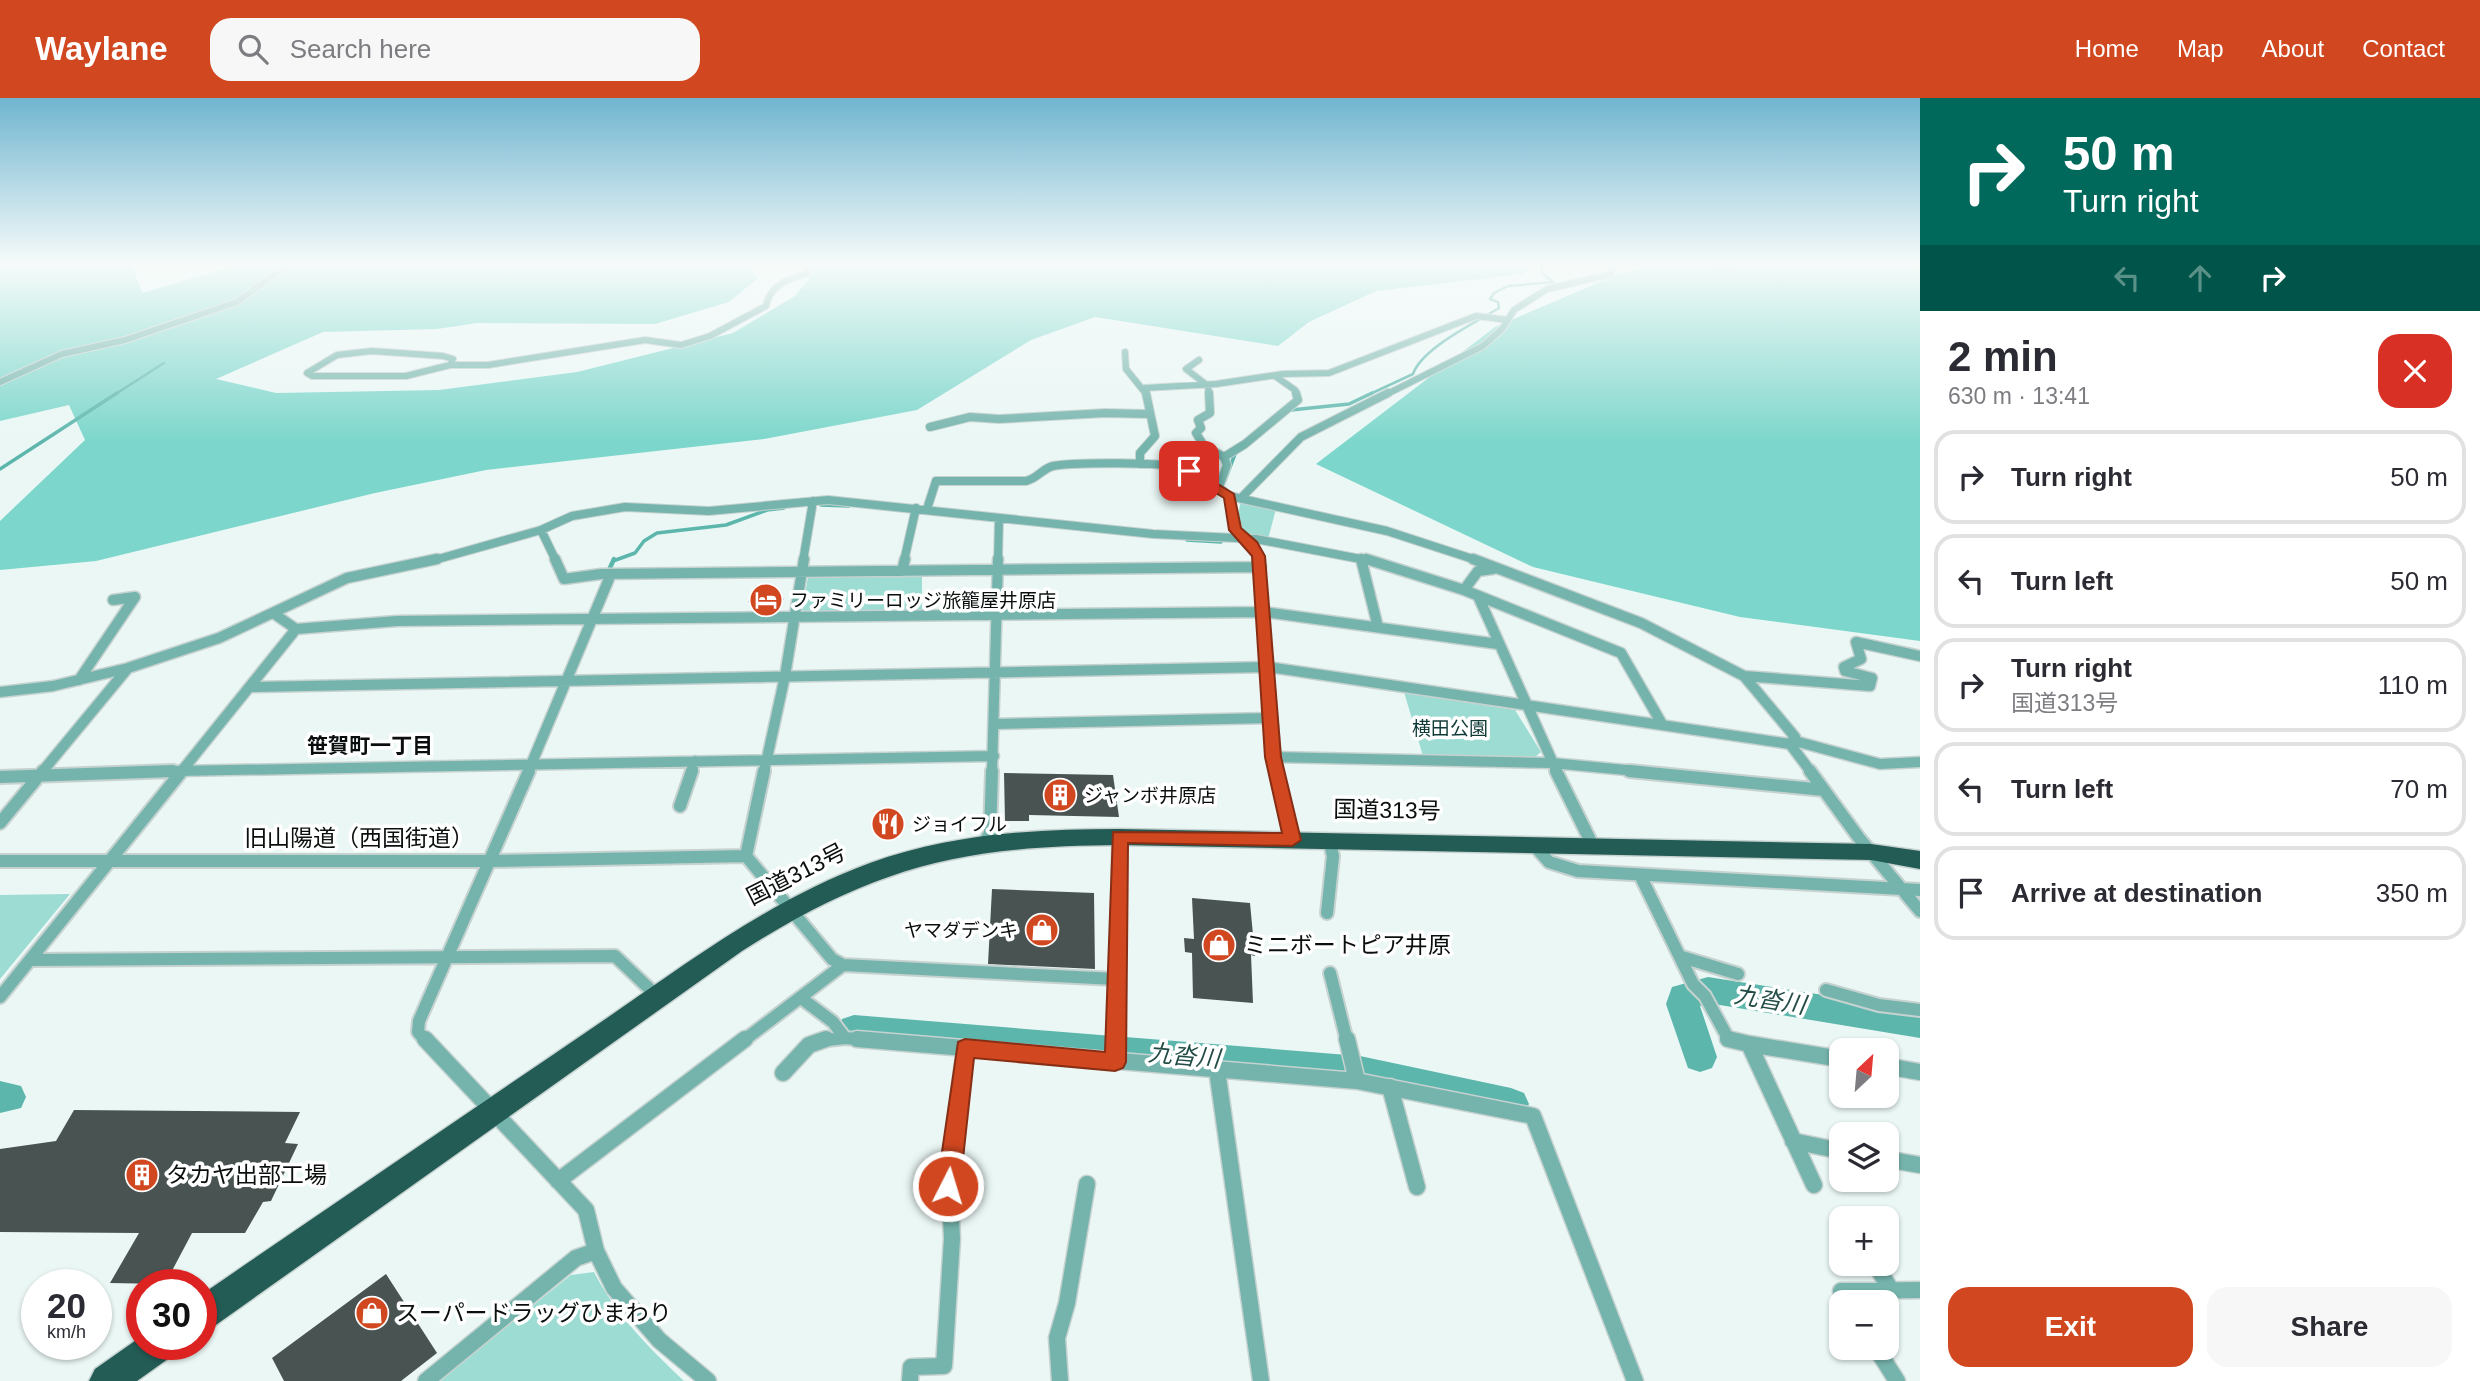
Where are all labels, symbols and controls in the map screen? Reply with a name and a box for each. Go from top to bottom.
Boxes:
search box [210,18,700,81]
text: Waylane [35,30,168,67]
icon: search [234,30,272,68]
text: Search here [290,34,431,64]
text: Home [2075,35,2139,62]
text: Map [2177,35,2224,62]
text: About [2262,35,2324,62]
text: Contact [2362,35,2445,62]
icon: right [1948,126,2039,217]
text: 50 m [2063,126,2175,180]
text: Turn right [2063,183,2199,219]
icon: left [2108,259,2146,297]
icon: ahead [2181,259,2219,297]
icon: right [2254,259,2292,297]
text: 2 min [1948,333,2058,380]
button: close [2378,334,2452,408]
text: 630 m · 13:41 [1948,383,2090,409]
pin [1159,441,1219,501]
icon: arrive [1170,452,1208,490]
icon: right [1952,458,1990,496]
text: Turn right [2011,462,2132,492]
text: 50 m [2390,462,2448,492]
icon: left [1952,562,1990,600]
text: Turn left [2011,566,2113,596]
text: 50 m [2390,566,2448,596]
hotel icon: ファミリーロッジ旅籠屋井原店 [747,581,785,619]
place label: ファミリーロッジ旅籠屋井原店 [790,590,1056,611]
text: Turn right [2011,653,2132,683]
icon: right [1952,666,1990,704]
text: 110 m [2378,670,2448,700]
text: 国道313号 [2011,690,2118,716]
park label: 横田公園 [1412,718,1488,739]
district label: 笹賀町一丁目 [307,734,433,757]
icon: left [1952,770,1990,808]
text: Turn left [2011,774,2113,804]
text: 70 m [2390,774,2448,804]
building icon: ジャンボ井原店 [1041,776,1079,814]
place label: ジャンボ井原店 [1084,785,1216,806]
street label: 国道313号 [1333,796,1441,824]
restaurant icon: ジョイフル [869,805,907,843]
place label: ジョイフル [912,814,1007,835]
street label: 旧山陽道（西国街道） [244,825,474,851]
street label: 国道313号 [742,838,850,910]
icon: arrive [1952,874,1990,912]
text: Arrive at destination [2011,878,2262,908]
text: 350 m [2376,878,2448,908]
shop icon: ヤマダデンキ [1023,911,1061,949]
place label: ヤマダデンキ [904,920,1018,941]
shop icon: ミニボートピア井原 [1200,926,1238,964]
place label: ミニボートピア井原 [1244,932,1451,958]
water label: 九沓川 [1732,981,1811,1019]
north arrow [1829,1038,1899,1108]
map controls [1829,1038,1899,1360]
water label: 九沓川 [1147,1039,1224,1072]
button: layers [1829,1122,1899,1192]
position arrow [911,1149,985,1223]
building icon: タカヤ出部工場 [123,1156,161,1194]
place label: タカヤ出部工場 [166,1162,327,1188]
button: + [1829,1206,1899,1276]
speed limit sign: 30 [126,1269,217,1360]
text: 20 [47,1286,86,1325]
button: Exit [1948,1287,2193,1367]
button: Share [2207,1287,2452,1367]
button: − [1829,1290,1899,1360]
shop icon: スーパードラッグひまわり [353,1294,391,1332]
place label: スーパードラッグひまわり [396,1300,672,1326]
text: km/h [47,1322,86,1342]

